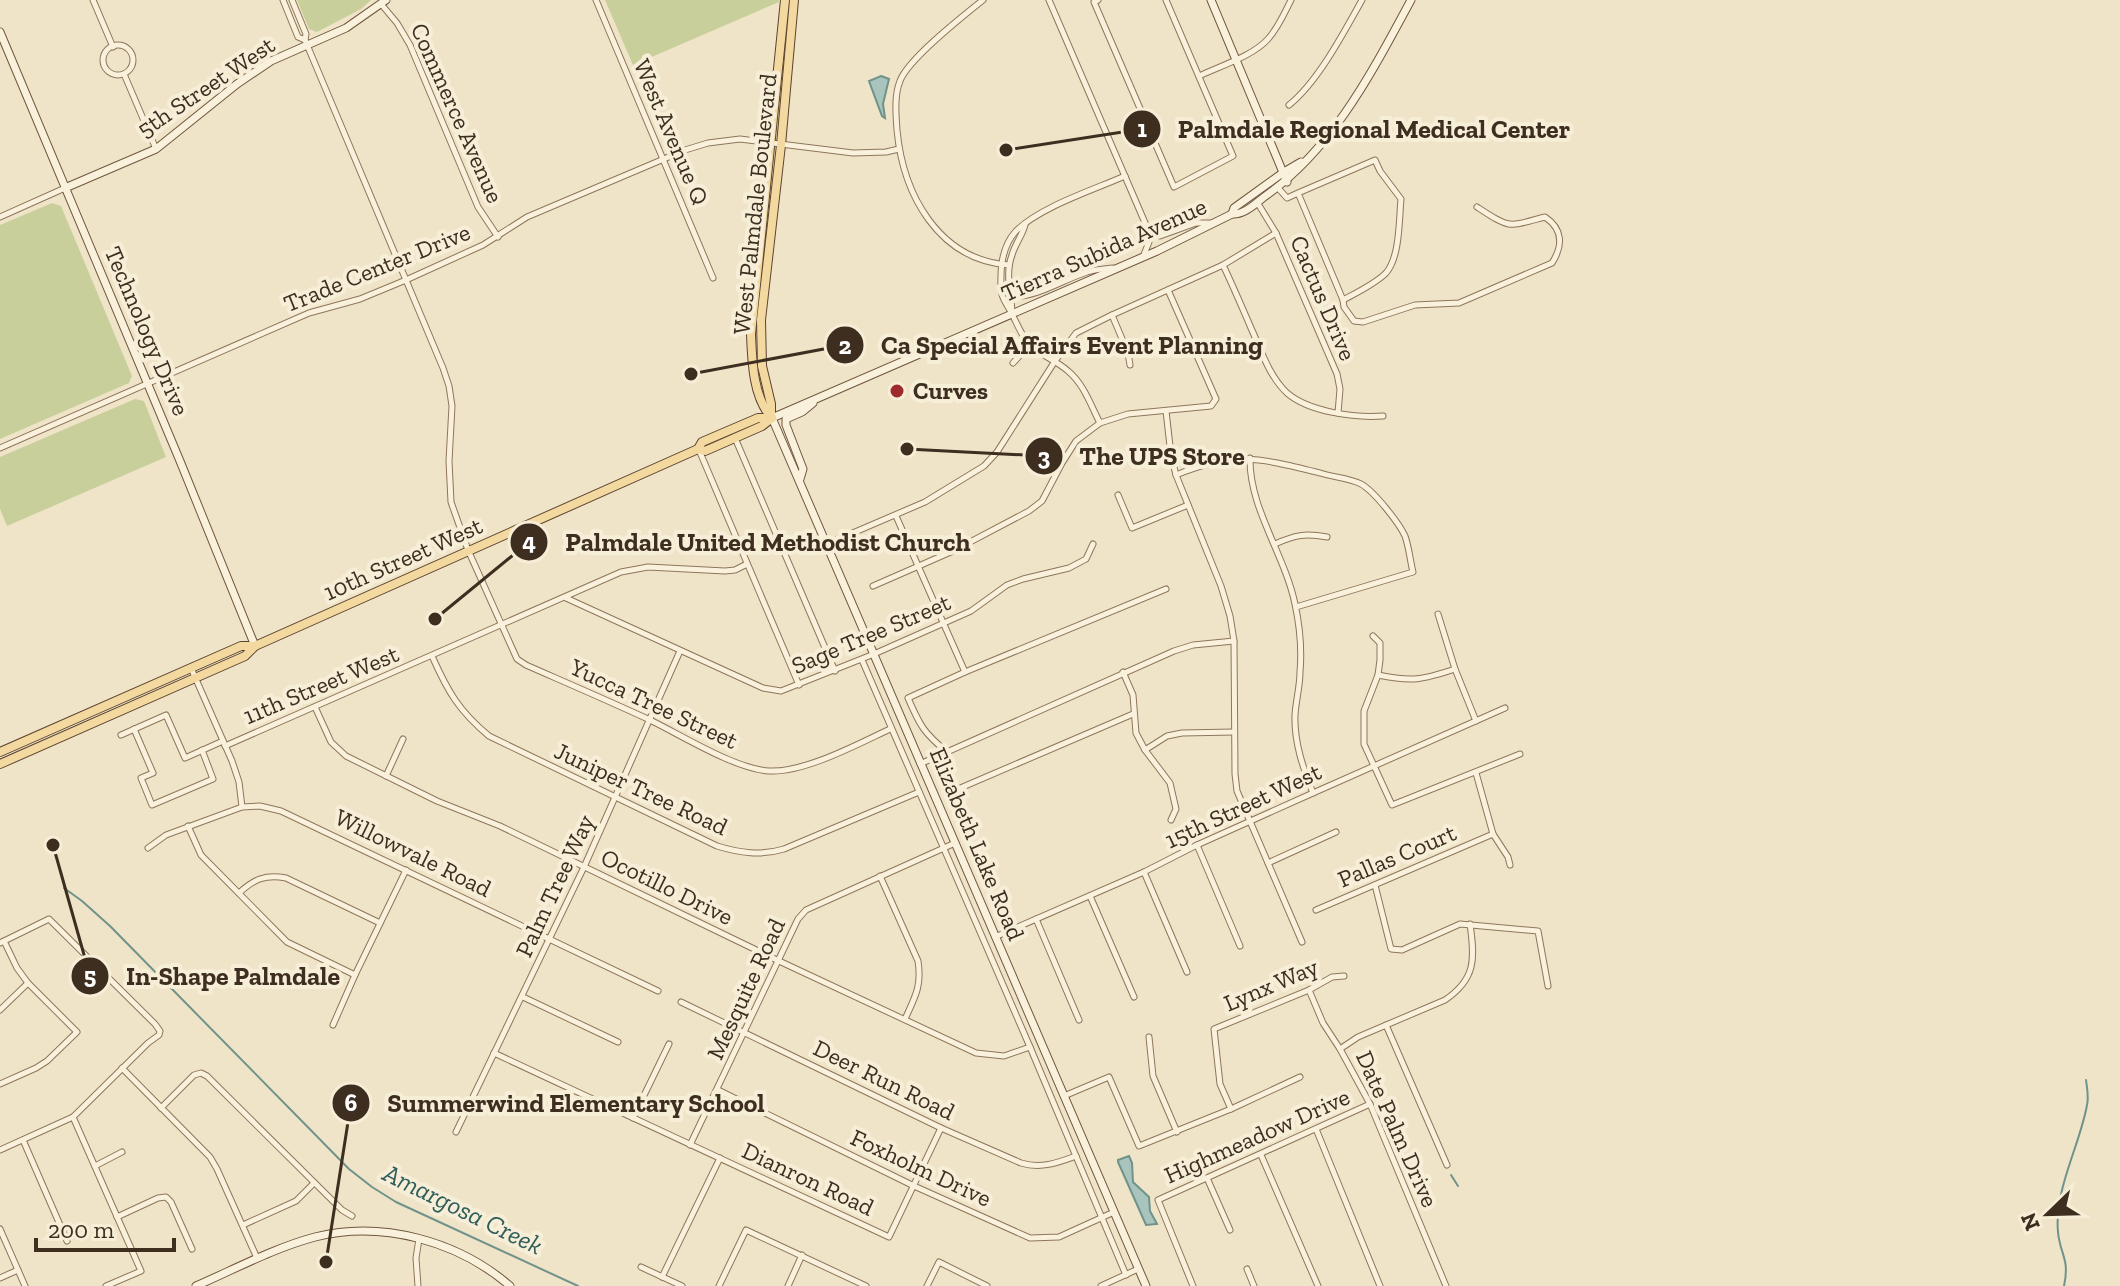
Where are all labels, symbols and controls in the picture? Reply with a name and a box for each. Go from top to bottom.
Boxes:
street label: Commerce Avenue [405,18,510,207]
street label: 5th Street West [131,30,280,143]
street label: West Avenue Q [628,54,715,209]
street label: West Palmdale Boulevard [726,72,783,336]
callout: Palmdale Regional Medical Center [1122,104,1586,154]
text: Palmdale Regional Medical Center [1178,113,1570,145]
text: 1 [1137,114,1147,143]
street label: Tierra Subida Avenue [997,191,1211,308]
street label: Trade Center Drive [279,217,474,318]
street label: Cactus Drive [1284,231,1363,365]
street label: Technology Drive [99,242,196,420]
callout: Ca Special Affairs Event Planning [825,320,1279,370]
text: Ca Special Affairs Event Planning [881,329,1263,361]
text: 2 [839,331,852,360]
place label: Curves [913,376,988,405]
marker: Curves [888,382,906,400]
callout: The UPS Store [1024,431,1261,481]
text: The UPS Store [1079,440,1245,472]
text: 3 [1038,442,1051,471]
street label: 10th Street West [319,511,487,606]
callout: Palmdale United Methodist Church [509,517,987,567]
text: Palmdale United Methodist Church [565,526,971,558]
text: 4 [522,527,536,556]
street label: Sage Tree Street [787,587,955,680]
street label: 11th Street West [239,639,403,730]
street label: Yucca Tree Street [565,652,743,755]
street label: Juniper Tree Road [550,736,732,841]
street label: Elizabeth Lake Road [924,743,1031,945]
street label: 15th Street West [1160,757,1326,854]
street label: Willowvale Road [330,802,496,903]
street label: Palm Tree Way [509,809,601,962]
street label: Pallas Court [1333,818,1460,893]
street label: Ocotillo Drive [596,842,738,931]
street label: Mesquite Road [700,913,791,1064]
callout: In-Shape Palmdale [70,951,356,1001]
street label: Lynx Way [1219,951,1323,1017]
text: In-Shape Palmdale [126,960,341,992]
text: 5 [84,961,96,990]
street label: Deer Run Road [809,1033,960,1126]
street label: Date Palm Drive [1350,1046,1445,1212]
callout: Summerwind Elementary School [331,1078,781,1128]
street label: Highmeadow Drive [1160,1082,1354,1189]
text: Summerwind Elementary School [387,1087,765,1119]
text: 6 [345,1088,358,1117]
street label: Foxholm Drive [846,1122,996,1213]
street label: Dianron Road [738,1135,879,1222]
water label: Amargosa Creek [377,1156,548,1261]
north arrow [2008,1174,2088,1254]
scale bar [36,1202,174,1252]
text: N [2014,1208,2046,1235]
text: 200 m [48,1215,114,1244]

